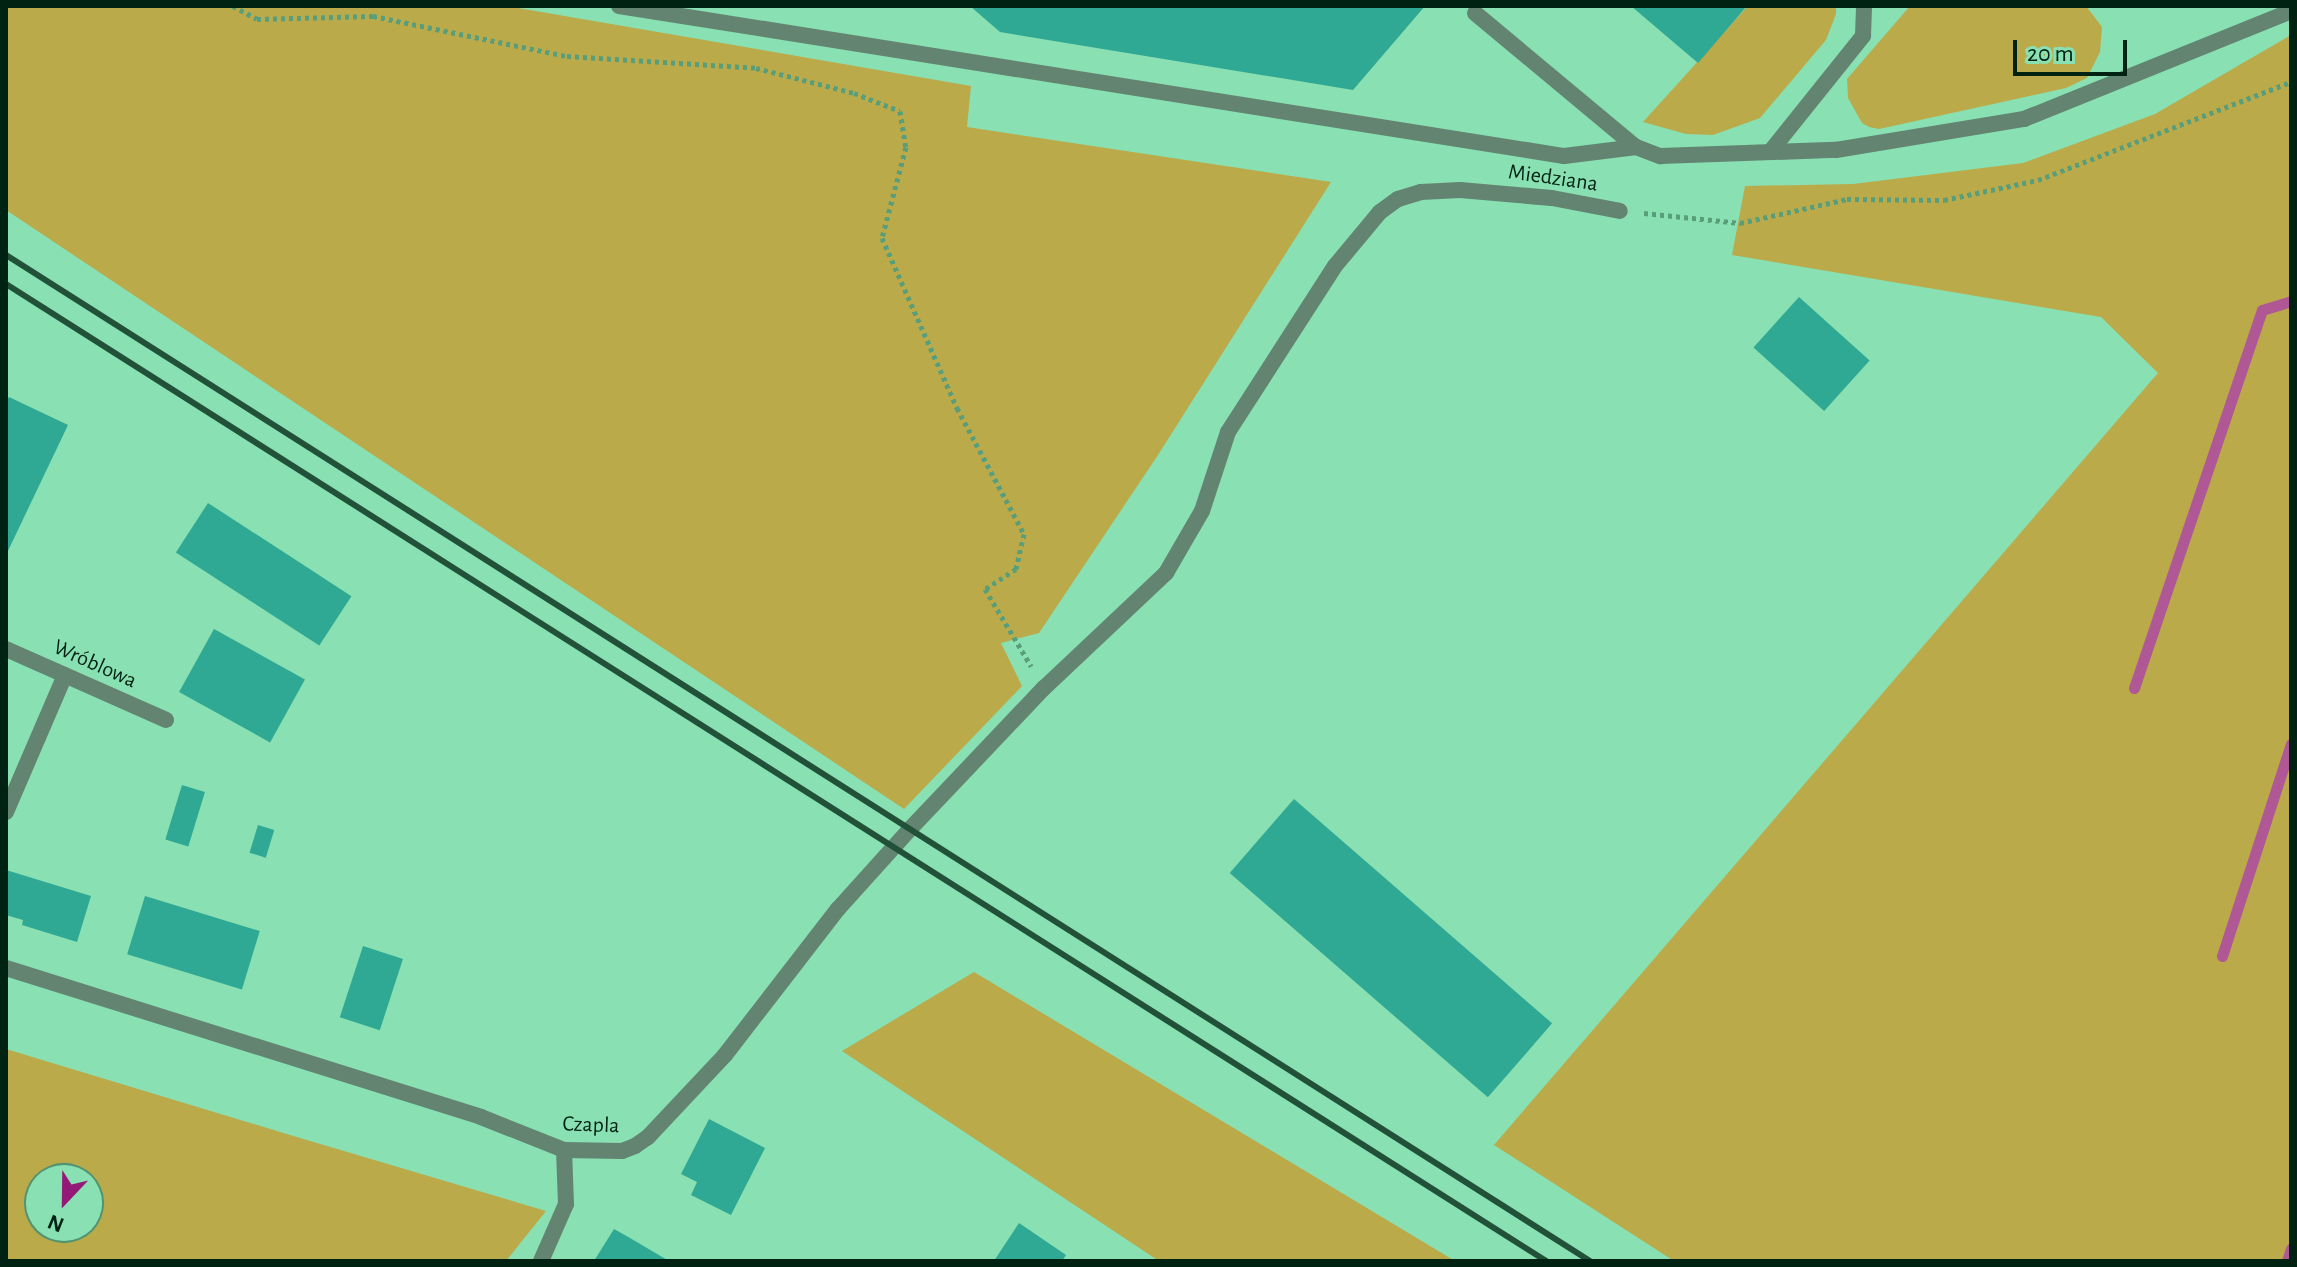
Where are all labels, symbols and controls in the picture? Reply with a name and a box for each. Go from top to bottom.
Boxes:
scale bar [2017,24,2131,74]
text: 20 m [2027,42,2074,66]
street label: Miedziana [1507,159,1599,197]
street label: Wróblowa [49,634,141,694]
street label: Czapla [562,1111,620,1139]
north arrow [24,1163,104,1243]
text: N [45,1210,67,1236]

